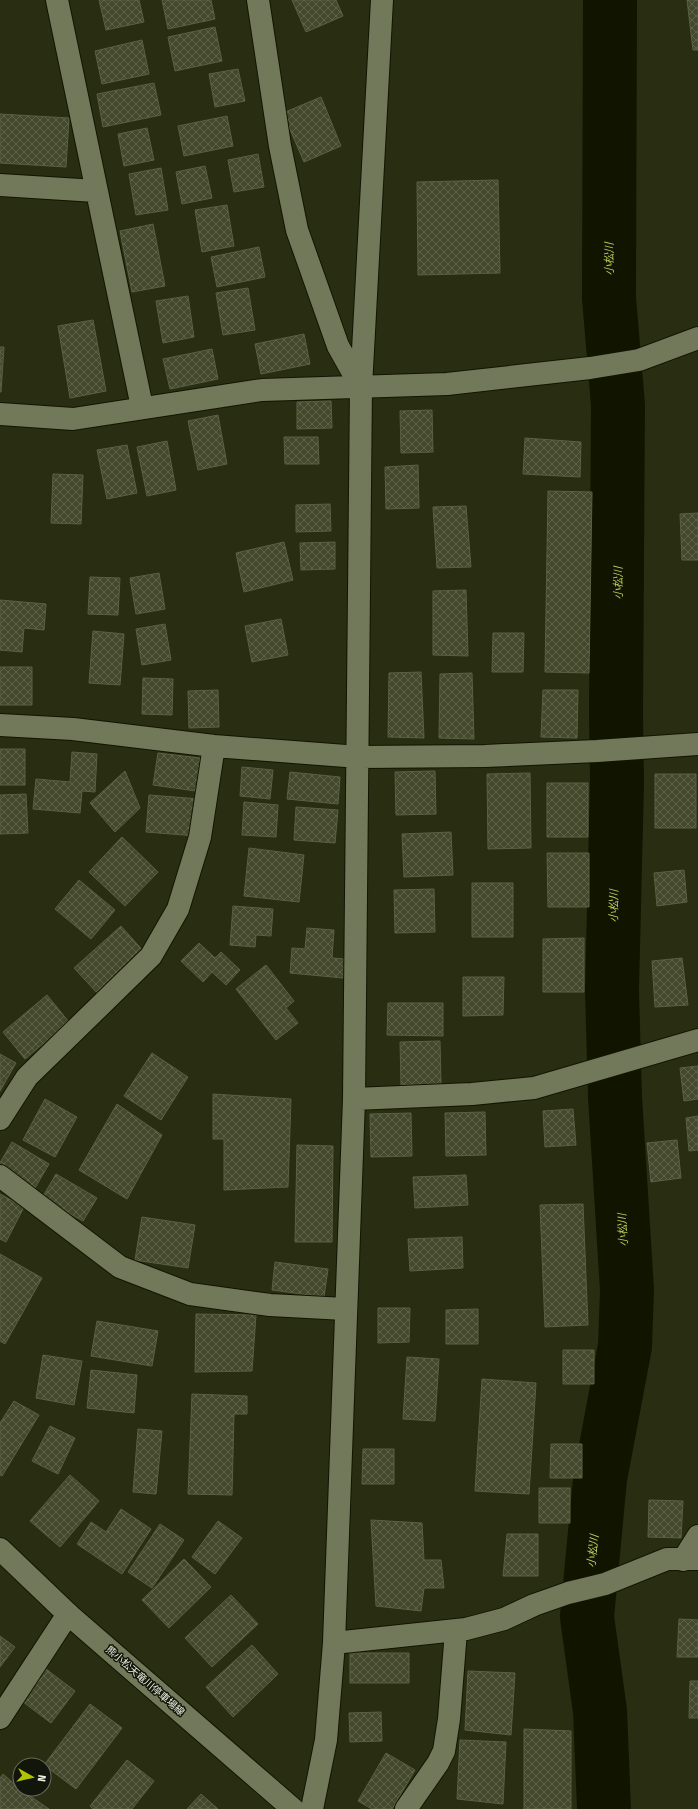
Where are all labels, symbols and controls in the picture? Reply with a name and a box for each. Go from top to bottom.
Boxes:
water label: 小松川 [603,242,616,276]
water label: 小松川 [612,566,625,600]
water label: 小松川 [607,888,621,923]
water label: 小松川 [616,1212,630,1247]
water label: 小松川 [585,1533,601,1568]
street label: 熊小松天竜川停車場線 [103,1644,187,1718]
north arrow [12,1757,52,1797]
text: N [35,1774,48,1782]

